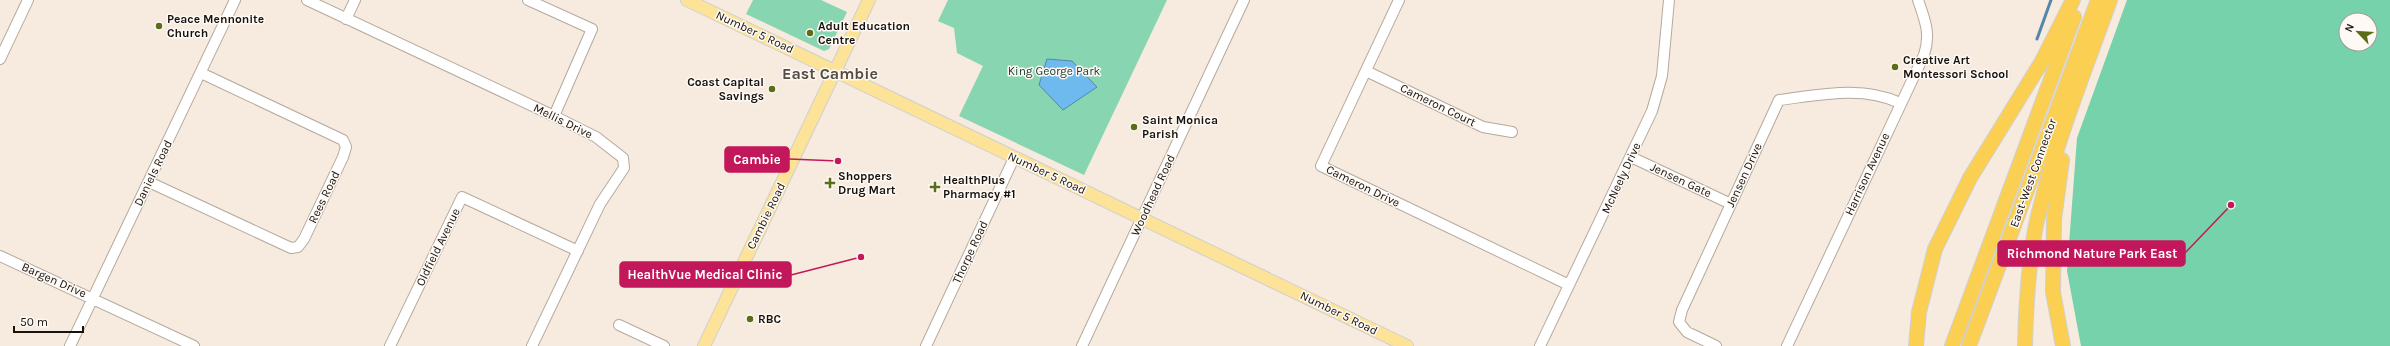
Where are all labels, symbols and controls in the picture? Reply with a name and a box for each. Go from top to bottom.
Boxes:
street label: Number 5 Road [714,8,796,56]
place label: Peace Mennonite Church [167,12,264,40]
north arrow [2338,12,2378,52]
place label: Adult Education Centre [818,19,910,47]
marker: Peace Mennonite Church [154,21,164,31]
text: N [2342,22,2357,34]
marker: Adult Education Centre [805,28,815,38]
place label: Creative Art Montessori School [1903,53,2009,81]
marker: Creative Art Montessori School [1890,62,1900,72]
district label: East Cambie [782,64,878,83]
park label: King George Park [1008,64,1100,78]
place label: Coast Capital Savings [687,75,764,103]
street label: Cameron Court [1398,81,1479,130]
marker: Coast Capital Savings [767,84,777,94]
street label: Mellis Drive [531,101,595,141]
place label: Saint Monica Parish [1142,113,1218,141]
street label: East-West Connector [2007,116,2059,229]
marker: Saint Monica Parish [1129,122,1139,132]
street label: Harrison Avenue [1842,131,1892,217]
street label: Daniels Road [131,138,175,208]
street label: McNeely Drive [1598,140,1644,216]
street label: Jensen Drive [1723,141,1765,209]
callout: Cambie [725,147,789,172]
street label: Number 5 Road [1006,149,1088,197]
text: Cambie [733,152,781,167]
street label: Woodhead Road [1128,152,1178,238]
street label: Jensen Gate [1648,160,1714,200]
street label: Cameron Drive [1324,162,1402,210]
street label: Rees Road [305,169,343,225]
place label: Shoppers Drug Mart [838,169,896,197]
place label: HealthPlus Pharmacy #1 [943,173,1015,201]
marker: Shoppers Drug Mart [825,178,835,188]
street label: Cambie Road [744,180,788,252]
marker: HealthPlus Pharmacy #1 [930,182,940,192]
street label: Oldfield Avenue [413,206,463,288]
street label: Thorpe Road [949,218,991,286]
callout: Richmond Nature Park East [1998,241,2185,266]
text: Richmond Nature Park East [2007,246,2177,261]
street label: Bargen Drive [20,260,88,300]
callout: HealthVue Medical Clinic [620,262,791,287]
text: HealthVue Medical Clinic [628,267,783,282]
street label: Number 5 Road [1298,288,1380,338]
scale bar [14,308,83,334]
place label: RBC [758,312,781,326]
marker: RBC [745,314,755,324]
text: 50 m [20,315,48,329]

